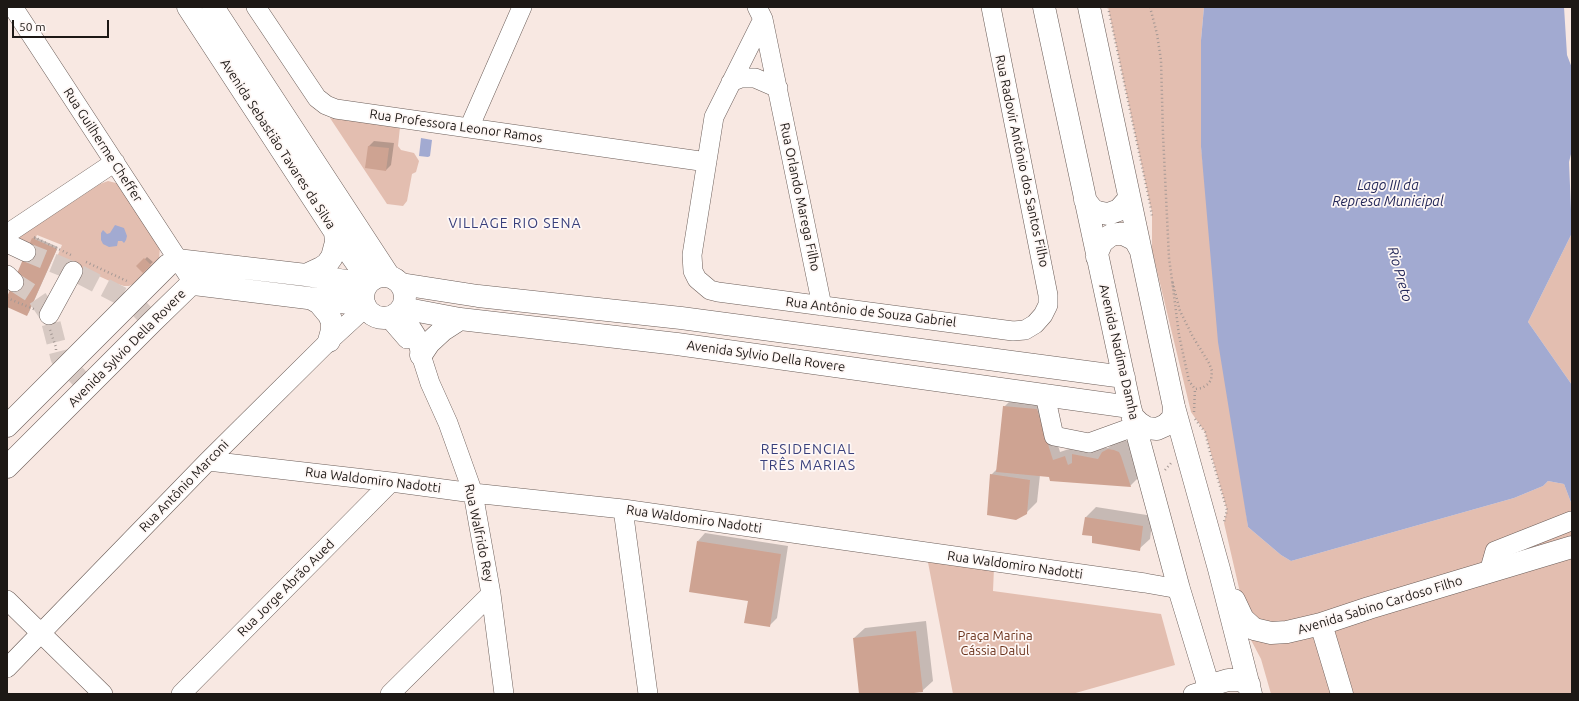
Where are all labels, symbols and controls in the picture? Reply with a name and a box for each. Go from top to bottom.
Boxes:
scale bar [14,12,111,38]
text: 50 m [19,20,46,33]
street label: Rua Radovir Antônio dos Santos Filho [992,53,1052,269]
street label: Avenida Sebastião Tavares da Silva [217,56,339,232]
street label: Rua Guilherme Cheffer [60,85,146,205]
street label: Rua Professora Leonor Ramos [368,106,544,146]
street label: Rua Orlando Marega Filho [777,121,823,273]
water label: Lago III da Represa Municipal [1332,177,1444,210]
district label: VILLAGE RIO SENA [448,215,582,231]
water label: Rio Preto [1384,245,1416,303]
street label: Avenida Nadima Damha [1096,283,1142,421]
street label: Avenida Sylvio Della Rovere [65,286,189,410]
street label: Rua Antônio de Souza Gabriel [785,294,957,330]
street label: Avenida Sylvio Della Rovere [686,337,846,375]
street label: Rua Antônio Marconi [136,437,232,535]
district label: RESIDENCIAL TRÊS MARIAS [760,441,856,474]
street label: Rua Waldomiro Nadotti [304,464,442,496]
street label: Rua Walfrido Rey [461,483,497,583]
street label: Rua Waldomiro Nadotti [625,502,763,536]
street label: Rua Jorge Abrão Aued [234,536,338,640]
street label: Rua Waldomiro Nadotti [946,548,1084,582]
street label: Avenida Sabino Cardoso Filho [1296,572,1464,638]
park label: Praça Marina Cássia Dalul [957,628,1033,659]

